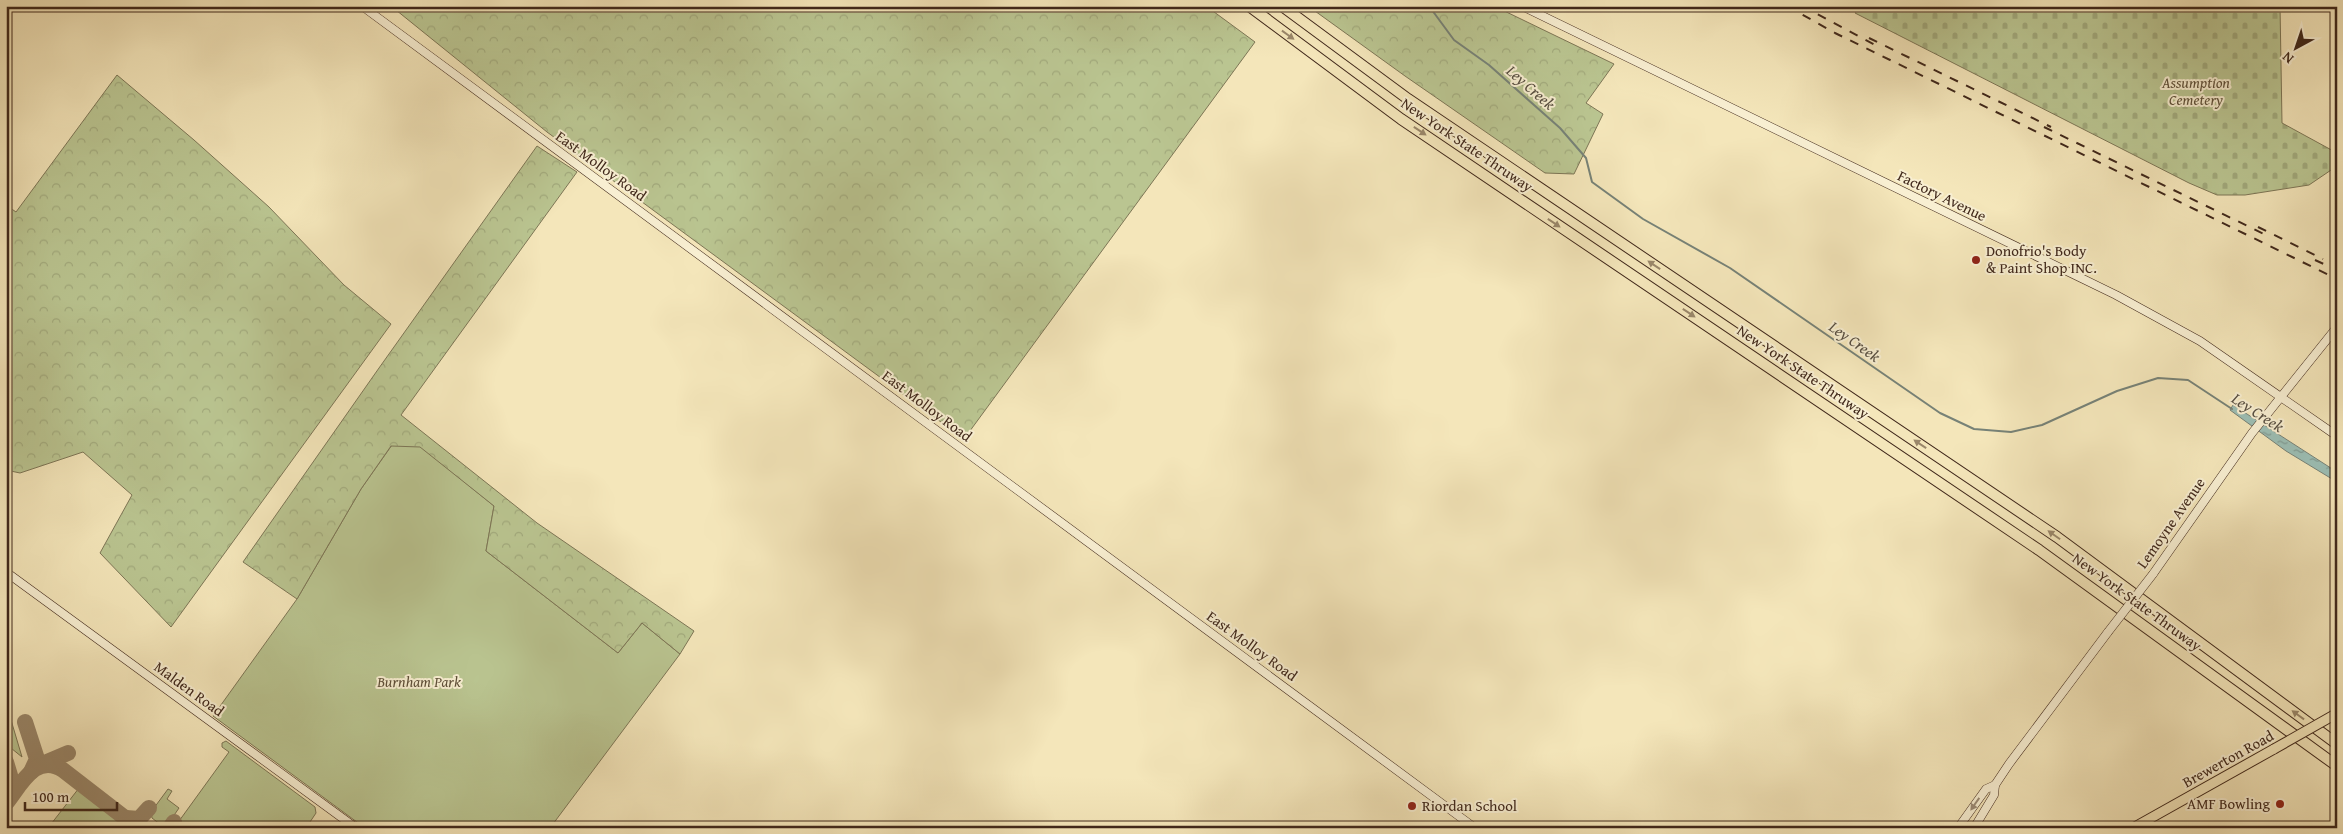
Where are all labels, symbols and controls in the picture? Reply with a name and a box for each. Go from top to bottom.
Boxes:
north arrow [2270,22,2320,72]
one-way arrow [1281,30,1295,40]
text: N [2277,47,2298,69]
water label: Ley Creek [1500,58,1561,116]
park label: Assumption Cemetery [2161,72,2230,110]
street label: New York State Thruway [1397,93,1538,197]
street label: East Molloy Road [552,126,651,206]
one-way arrow [1413,126,1426,136]
street label: Factory Avenue [1894,165,1990,226]
one-way arrow [1547,218,1561,227]
place label: Donofrio's Body & Paint Shop INC. [1986,240,2097,278]
marker: Donofrio's Body & Paint Shop INC. [1970,254,1982,266]
one-way arrow [1647,260,1661,270]
one-way arrow [1682,308,1695,318]
water label: Ley Creek [1824,314,1886,368]
street label: New York State Thruway [1733,320,1874,424]
street label: East Molloy Road [878,365,977,446]
water label: Ley Creek [2226,386,2289,438]
one-way arrow [1913,439,1926,449]
street label: Lemoyne Avenue [2131,473,2210,572]
one-way arrow [2047,530,2061,540]
street label: New York State Thruway [2068,548,2207,656]
street label: East Molloy Road [1203,606,1302,686]
street label: Malden Road [150,656,229,721]
park label: Burnham Park [376,671,461,692]
one-way arrow [2291,710,2304,720]
street label: Brewerton Road [2178,725,2277,792]
scale bar [25,779,118,811]
text: 100 m [32,786,70,807]
place label: AMF Bowling [2187,793,2271,814]
place label: Riordan School [1422,795,1517,816]
one-way arrow [1970,797,1980,811]
marker: AMF Bowling [2274,798,2286,810]
marker: Riordan School [1406,800,1418,812]

